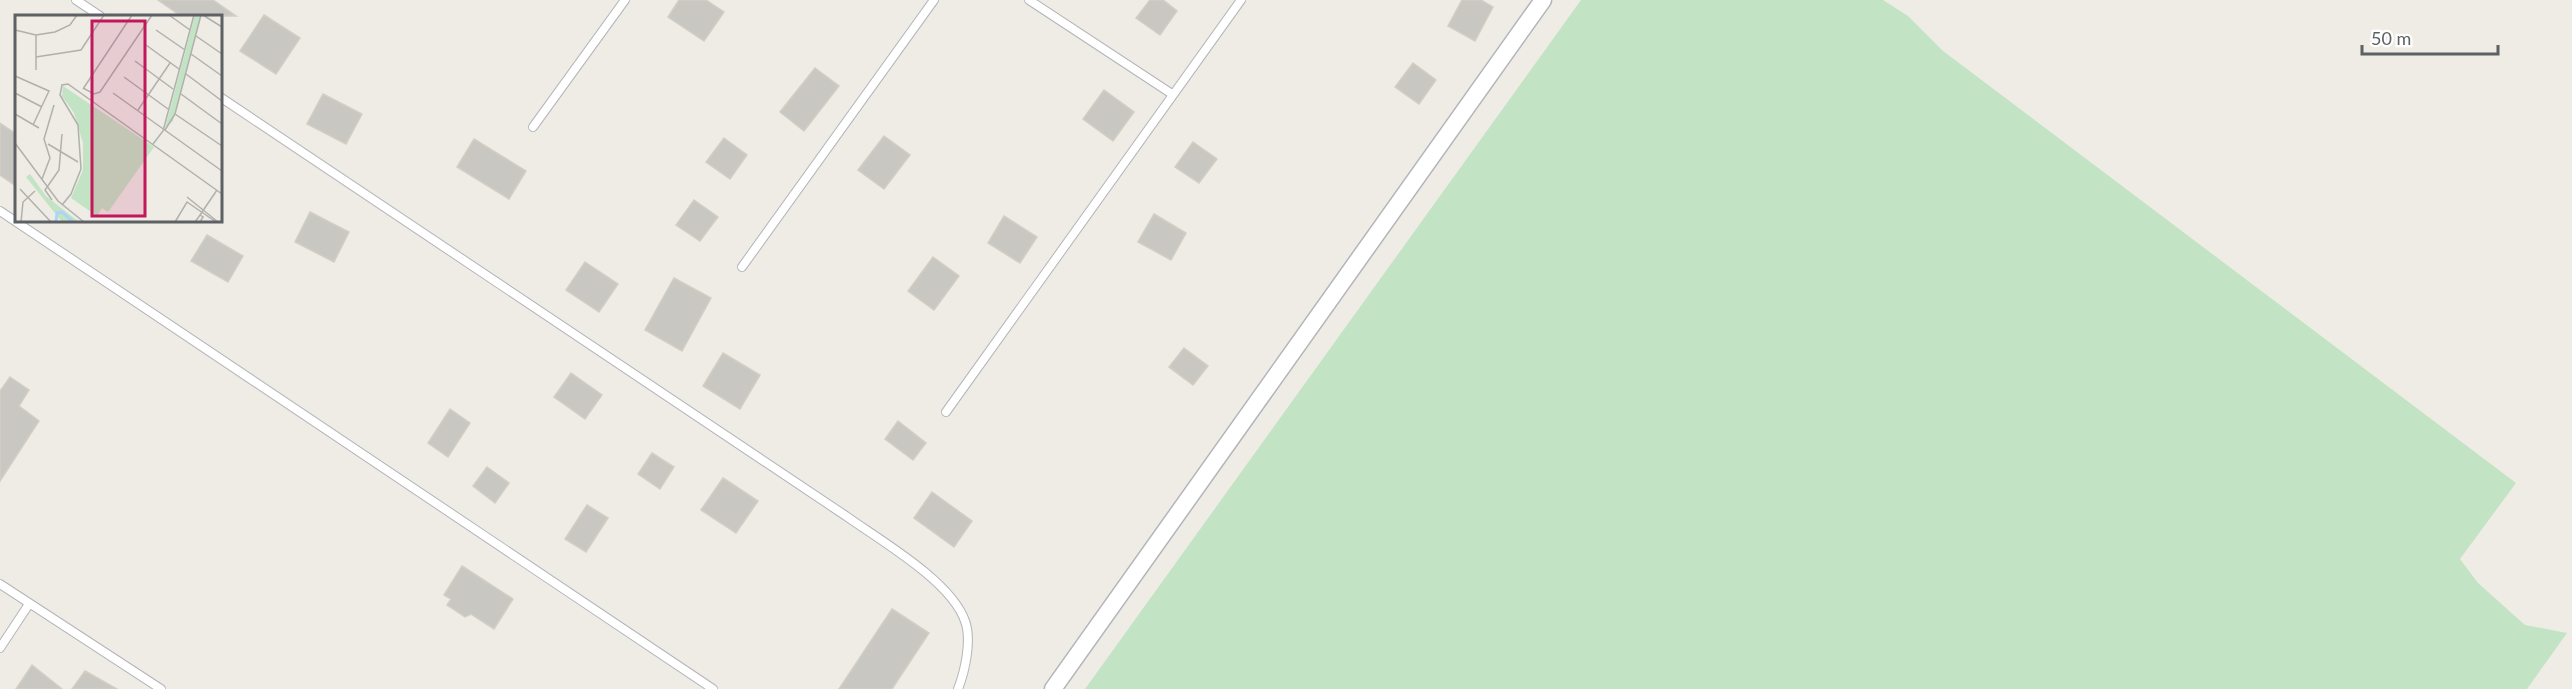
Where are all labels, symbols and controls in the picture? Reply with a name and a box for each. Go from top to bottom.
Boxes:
inset map [15,15,222,222]
scale bar [2362,18,2498,56]
text: 50 m [2371,27,2411,49]

